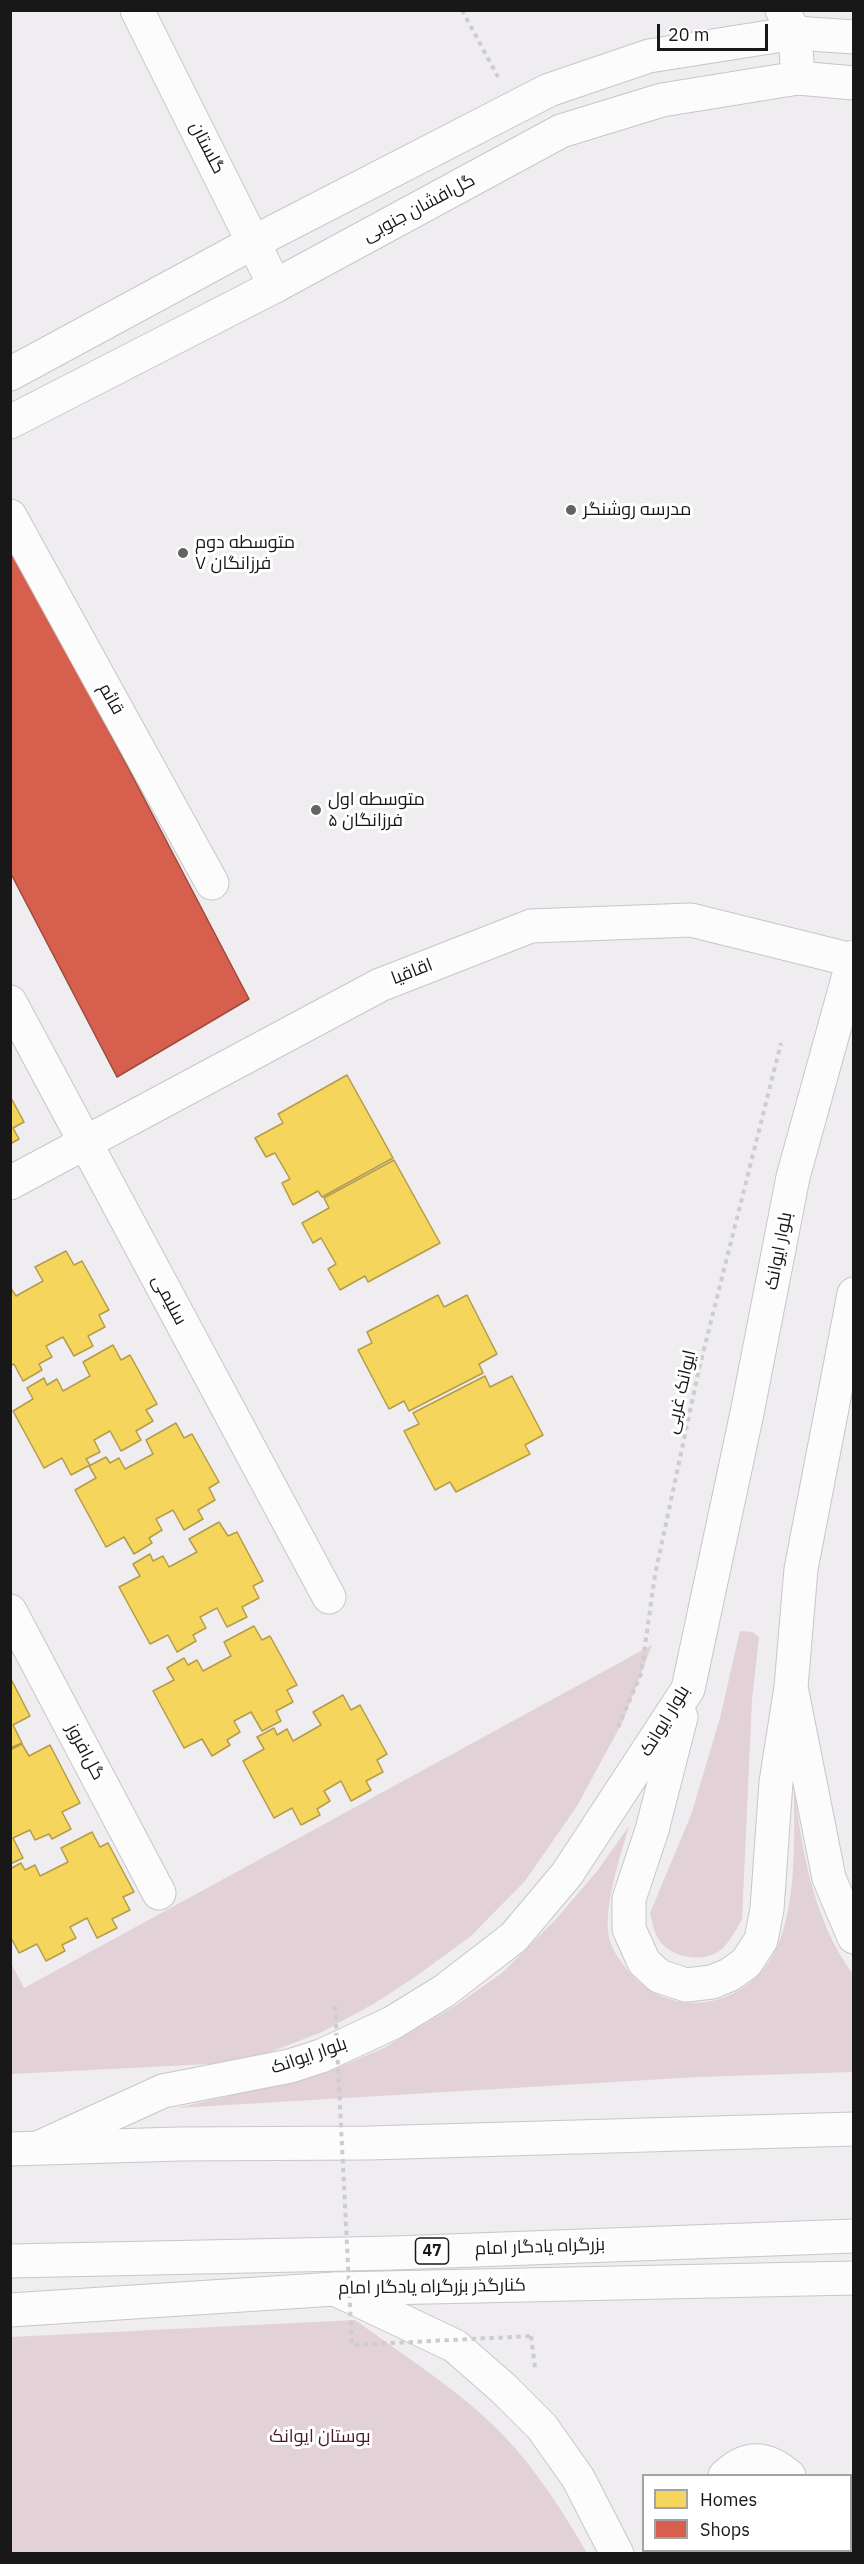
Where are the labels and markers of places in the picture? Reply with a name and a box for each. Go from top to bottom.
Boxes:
place label: مدرسه روشنگر [583,499,691,521]
marker: مدرسه روشنگر [564,503,578,517]
place label: متوسطه دوم فرزانگان ۷ [195,532,295,574]
marker: متوسطه دوم فرزانگان ۷ [176,546,190,560]
place label: متوسطه اول فرزانگان ۵ [328,789,425,832]
marker: متوسطه اول فرزانگان ۵ [309,803,323,817]

